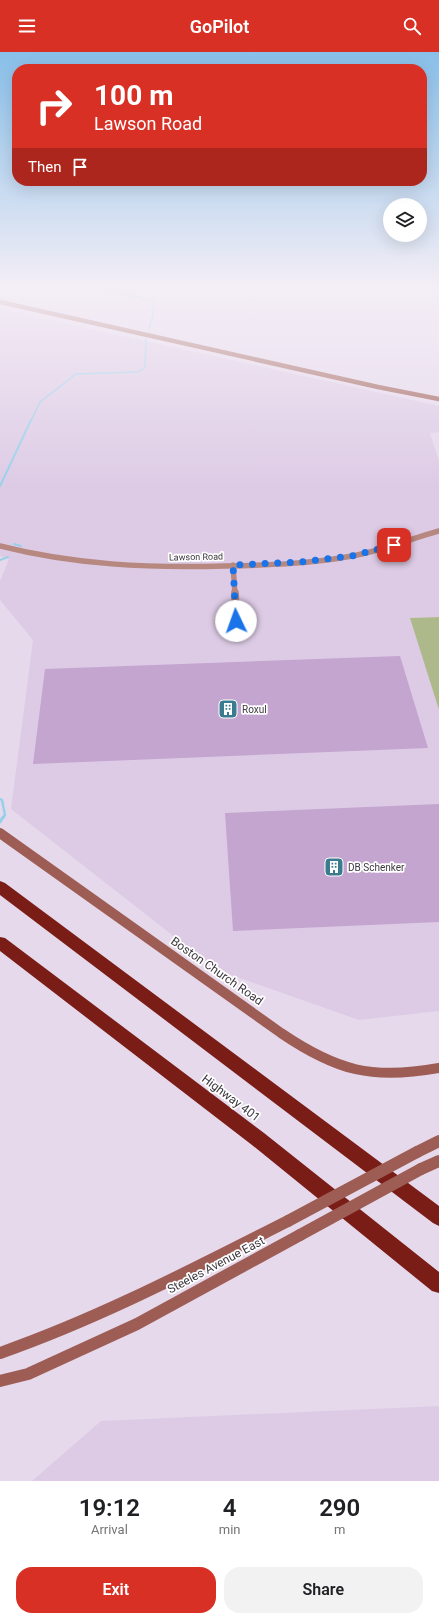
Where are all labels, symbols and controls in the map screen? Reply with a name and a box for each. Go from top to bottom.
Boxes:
icon: menu [16,15,38,37]
icon: search [401,15,423,37]
text: GoPilot [190,16,249,37]
text: 100 m [94,79,173,112]
icon: right [28,80,80,132]
text: Lawson Road [94,113,202,134]
icon: arrive [69,156,91,178]
text: Then [28,158,61,176]
map controls [383,198,427,242]
button: layers [383,198,427,242]
pin [377,528,411,562]
icon: arrive [383,534,405,556]
street label: Lawson Road [169,552,223,562]
position arrow [215,600,257,642]
building icon: Roxul [217,698,239,720]
place label: Roxul [242,704,267,715]
building icon: DB Schenker [323,856,345,878]
place label: DB Schenker [348,862,405,873]
street label: Boston Church Road [168,934,266,1008]
street label: Highway 401 [199,1072,263,1124]
street label: Steeles Avenue East [165,1233,267,1297]
text: 19:12 [79,1494,140,1522]
text: 4 [223,1494,236,1522]
text: 290 [319,1494,360,1522]
text: Arrival [91,1522,128,1537]
text: min [219,1522,240,1537]
text: m [334,1522,345,1537]
button: Exit [16,1567,216,1613]
button: Share [224,1567,423,1613]

